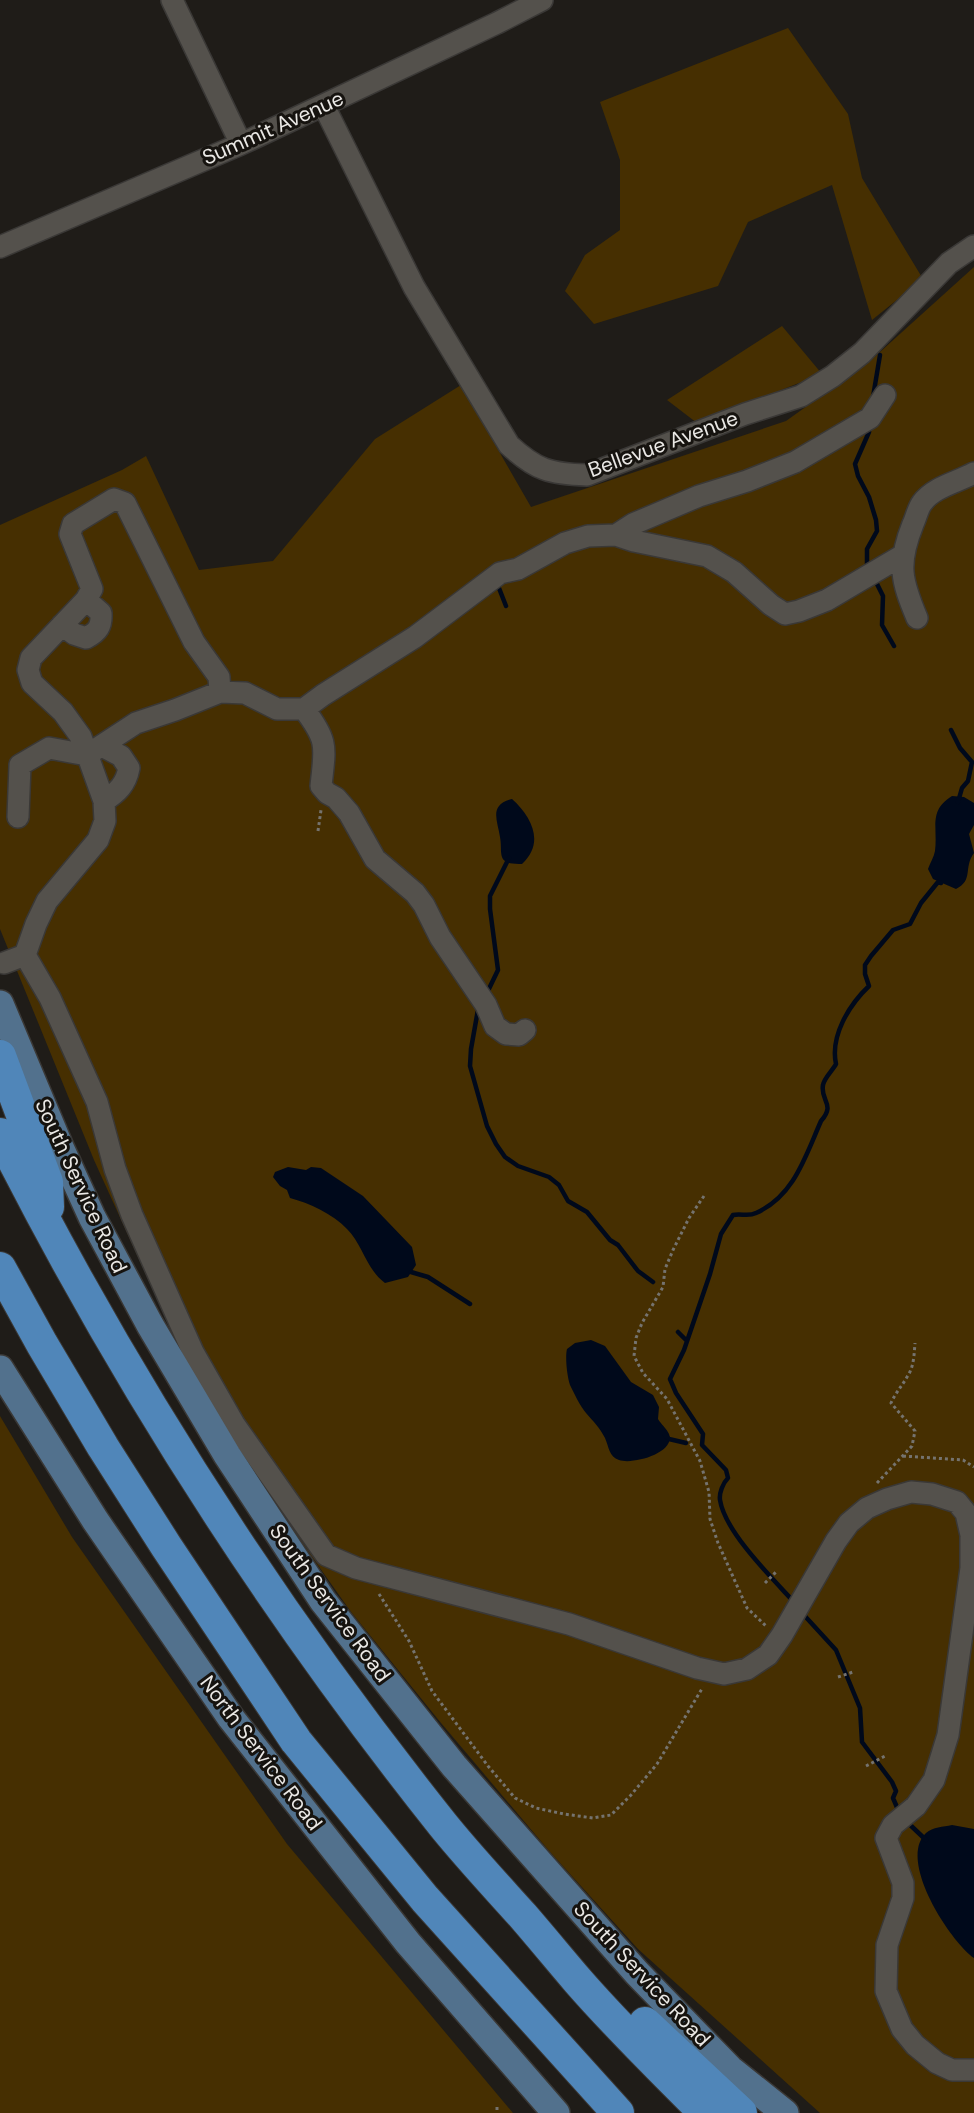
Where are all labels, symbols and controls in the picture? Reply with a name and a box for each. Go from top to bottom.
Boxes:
street label: Summit Avenue [198,84,348,172]
street label: Bellevue Avenue [584,404,742,484]
street label: South Service Road [28,1094,134,1278]
street label: South Service Road [263,1518,397,1688]
street label: North Service Road [194,1670,328,1836]
street label: South Service Road [567,1895,717,2053]

